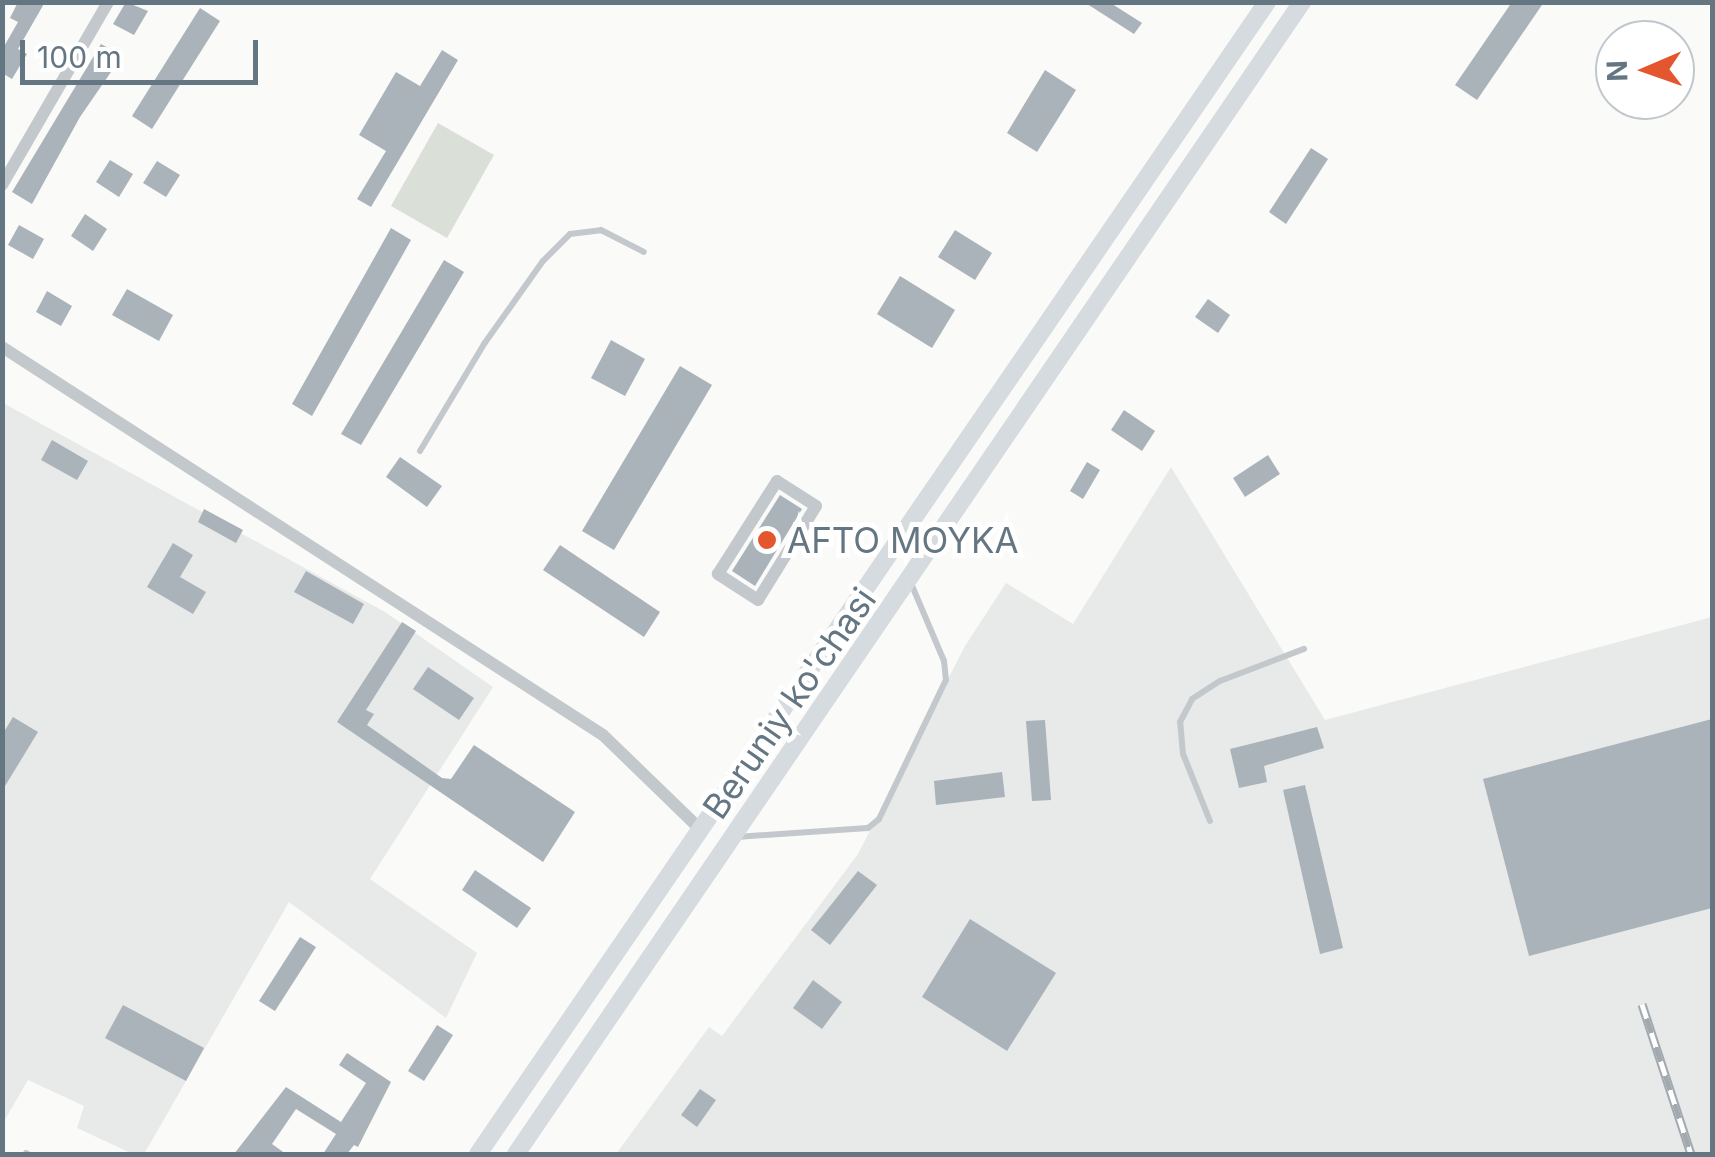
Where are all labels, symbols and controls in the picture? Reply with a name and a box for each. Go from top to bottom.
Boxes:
scale bar [25,20,262,82]
north arrow [1595,20,1695,120]
text: 100 m [37,39,122,75]
text: N [1600,60,1634,82]
place label: AFTO MOYKA [787,519,1019,561]
marker: AFTO MOYKA [756,529,778,551]
street label: Beruniy ko'chasi [694,580,884,826]

